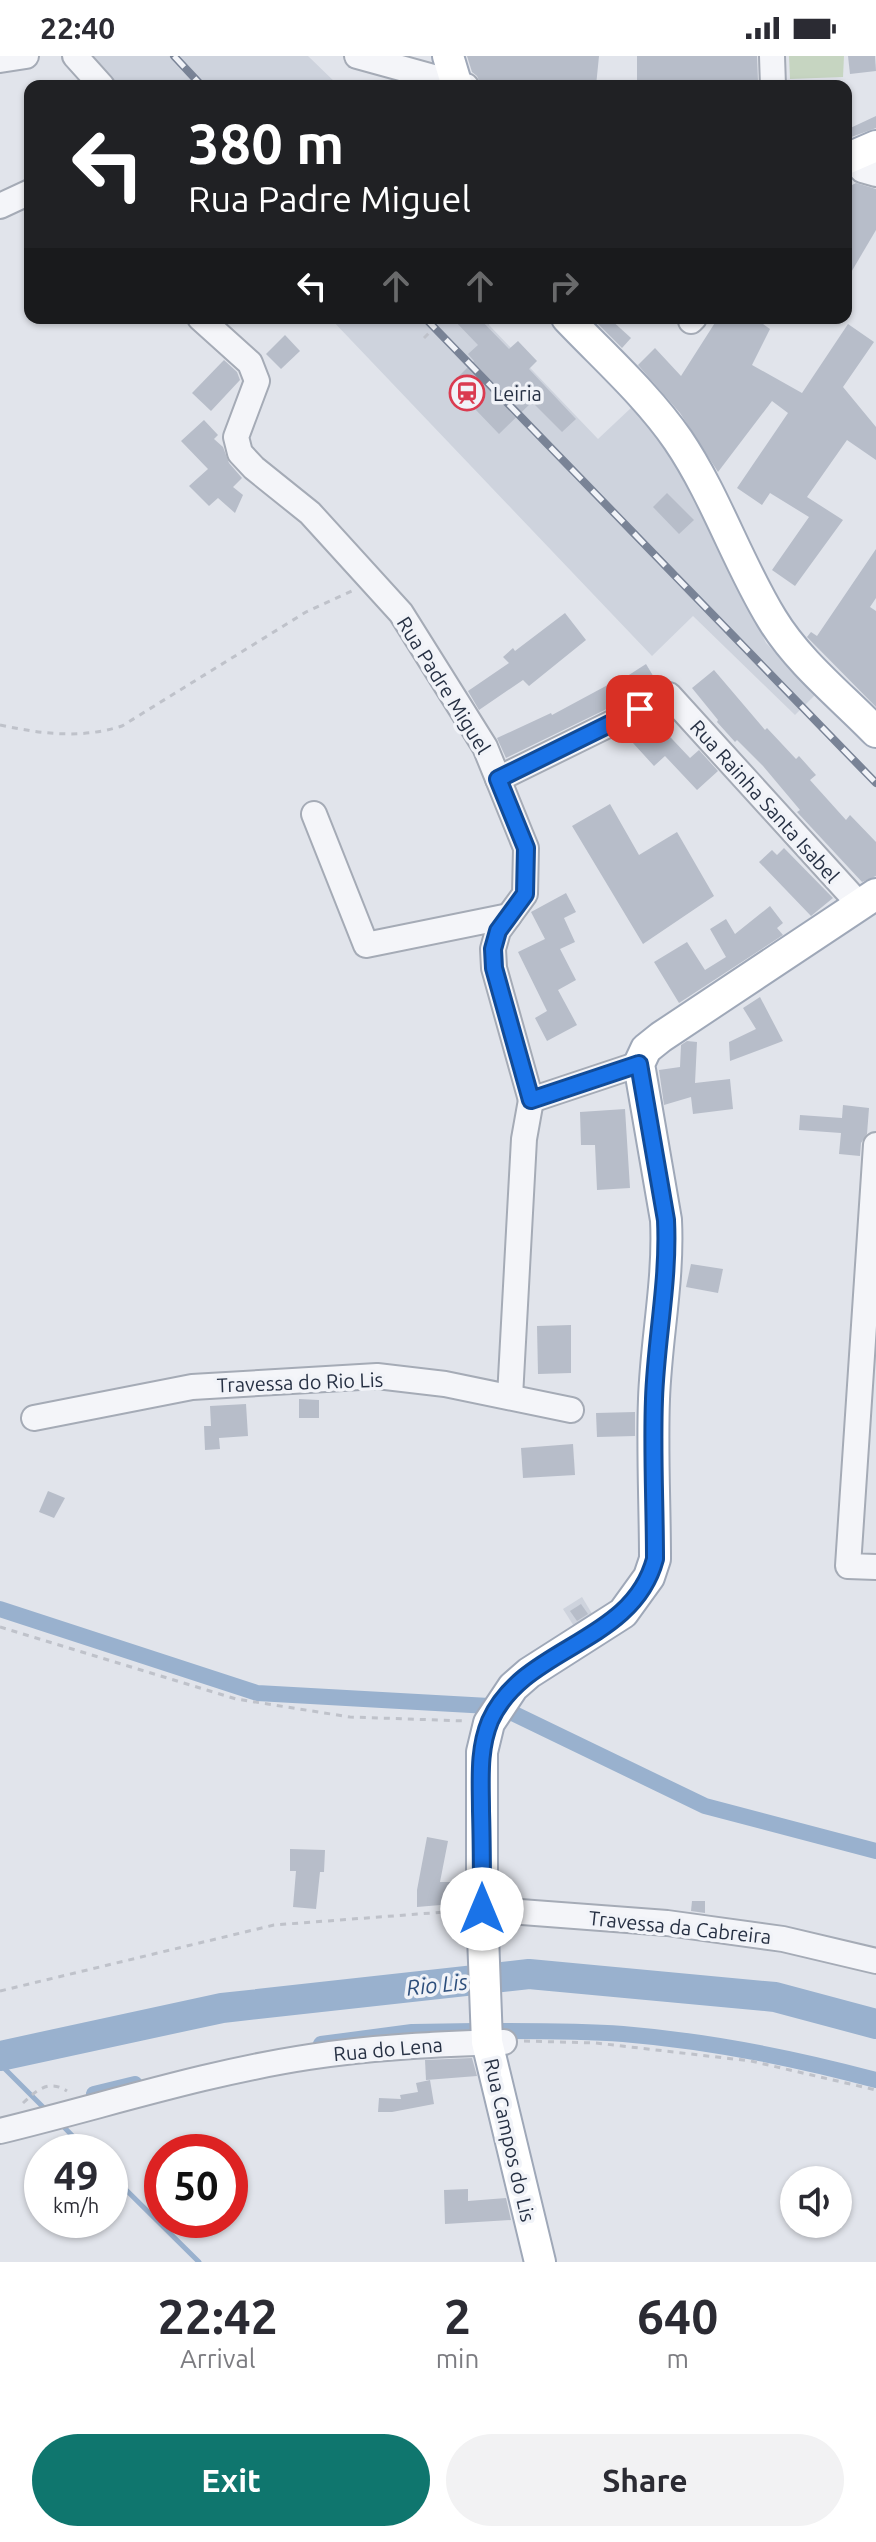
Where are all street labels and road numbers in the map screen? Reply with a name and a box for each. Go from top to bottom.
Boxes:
street label: Rua Padre Miguel [393,612,495,758]
street label: Rua Rainha Santa Isabel [686,715,844,887]
street label: Travessa do Rio Lis [216,1368,384,1396]
street label: Travessa da Cabreira [588,1906,772,1948]
street label: Rua do Lena [332,2033,444,2065]
street label: Rua Campos do Lis [480,2056,540,2224]

